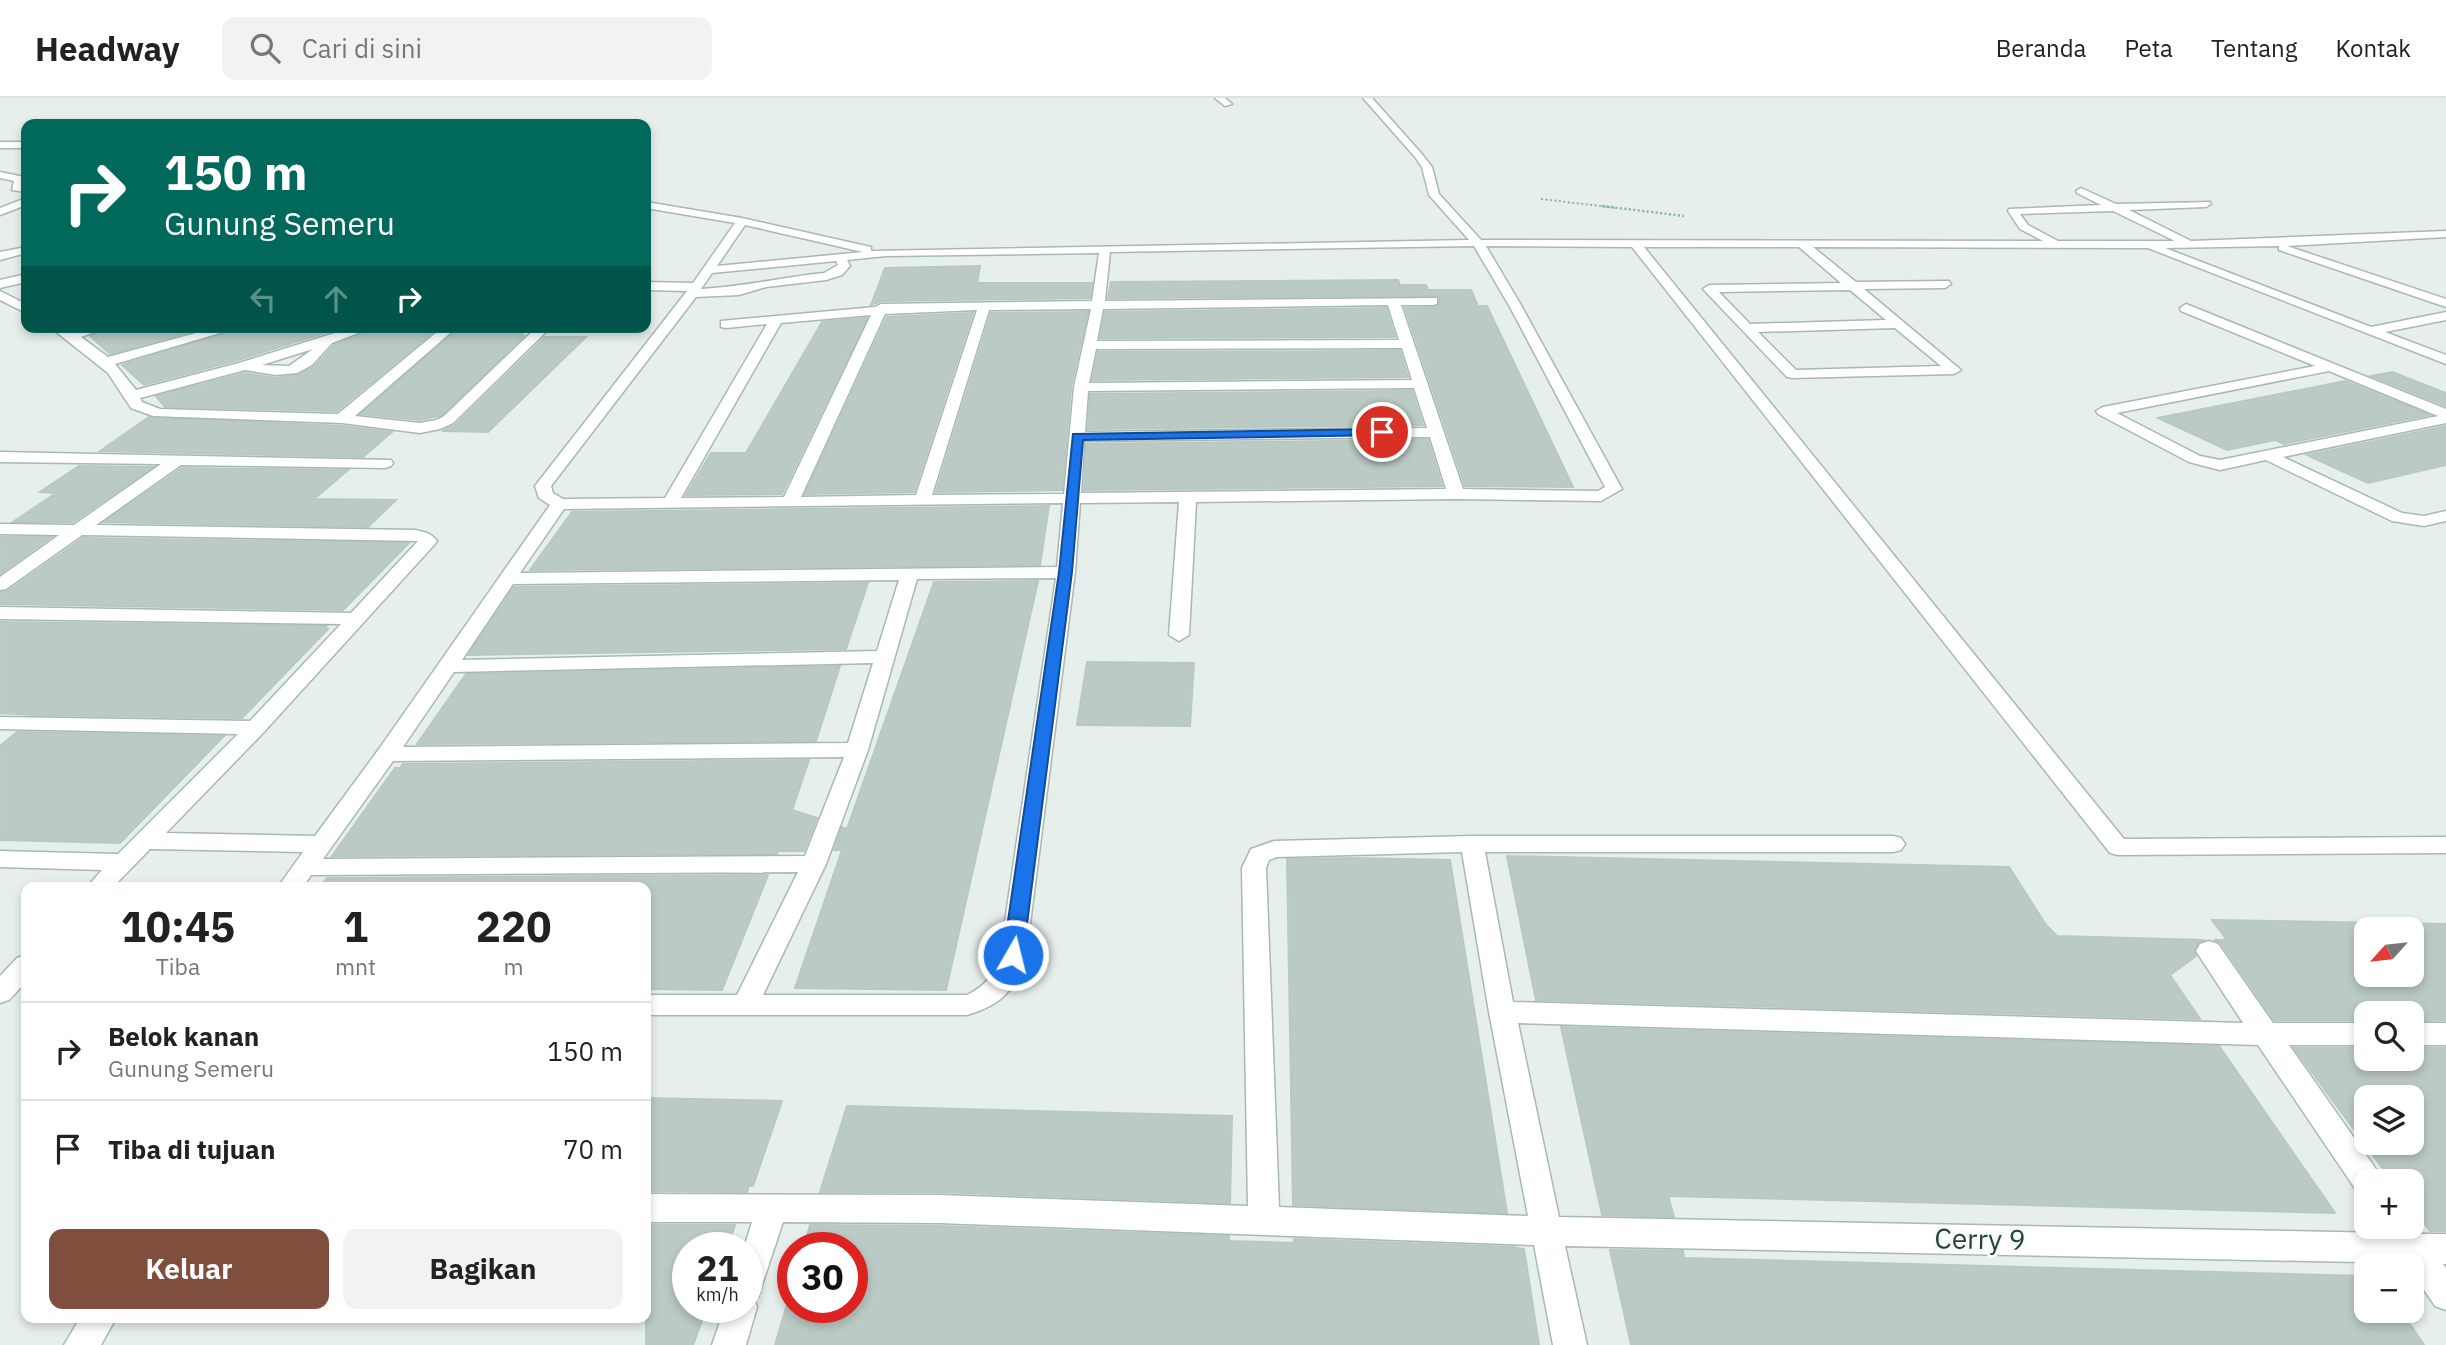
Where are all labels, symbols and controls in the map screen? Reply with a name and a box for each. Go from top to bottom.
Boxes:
search box [222,17,712,80]
text: Headway [35,27,180,70]
icon: search [246,29,284,67]
text: Cari di sini [302,31,422,65]
text: Beranda [1996,32,2086,64]
text: Peta [2124,32,2173,64]
text: Tentang [2211,32,2297,64]
text: Kontak [2335,32,2411,64]
text: 150 m [164,140,308,203]
icon: right [49,147,140,238]
text: Gunung Semeru [164,202,395,244]
icon: left [244,280,282,318]
icon: ahead [317,280,355,318]
icon: right [390,280,428,318]
pin [1352,402,1412,462]
icon: arrive [1363,413,1401,451]
text: 10:45 [121,899,235,954]
text: 1 [343,899,368,954]
text: 220 [476,899,551,954]
north arrow [2354,917,2424,987]
map controls [2354,917,2424,1323]
position arrow [976,918,1050,992]
text: Tiba [156,951,200,981]
text: mnt [335,951,376,981]
text: m [504,951,524,981]
button: search [2354,1001,2424,1071]
text: Belok kanan [108,1019,259,1053]
icon: right [49,1032,87,1070]
text: 150 m [547,1034,623,1068]
text: Gunung Semeru [108,1053,274,1083]
button: layers [2354,1085,2424,1155]
icon: arrive [49,1130,87,1168]
text: Tiba di tujuan [108,1132,275,1166]
text: 70 m [563,1132,623,1166]
button: + [2354,1169,2424,1239]
street label: Cerry 9 [1934,1219,2026,1258]
button: Keluar [49,1229,329,1309]
button: Bagikan [343,1229,623,1309]
speed limit sign: 30 [777,1232,868,1323]
text: 21 [696,1245,739,1291]
button: − [2354,1253,2424,1323]
text: km/h [696,1283,739,1306]

